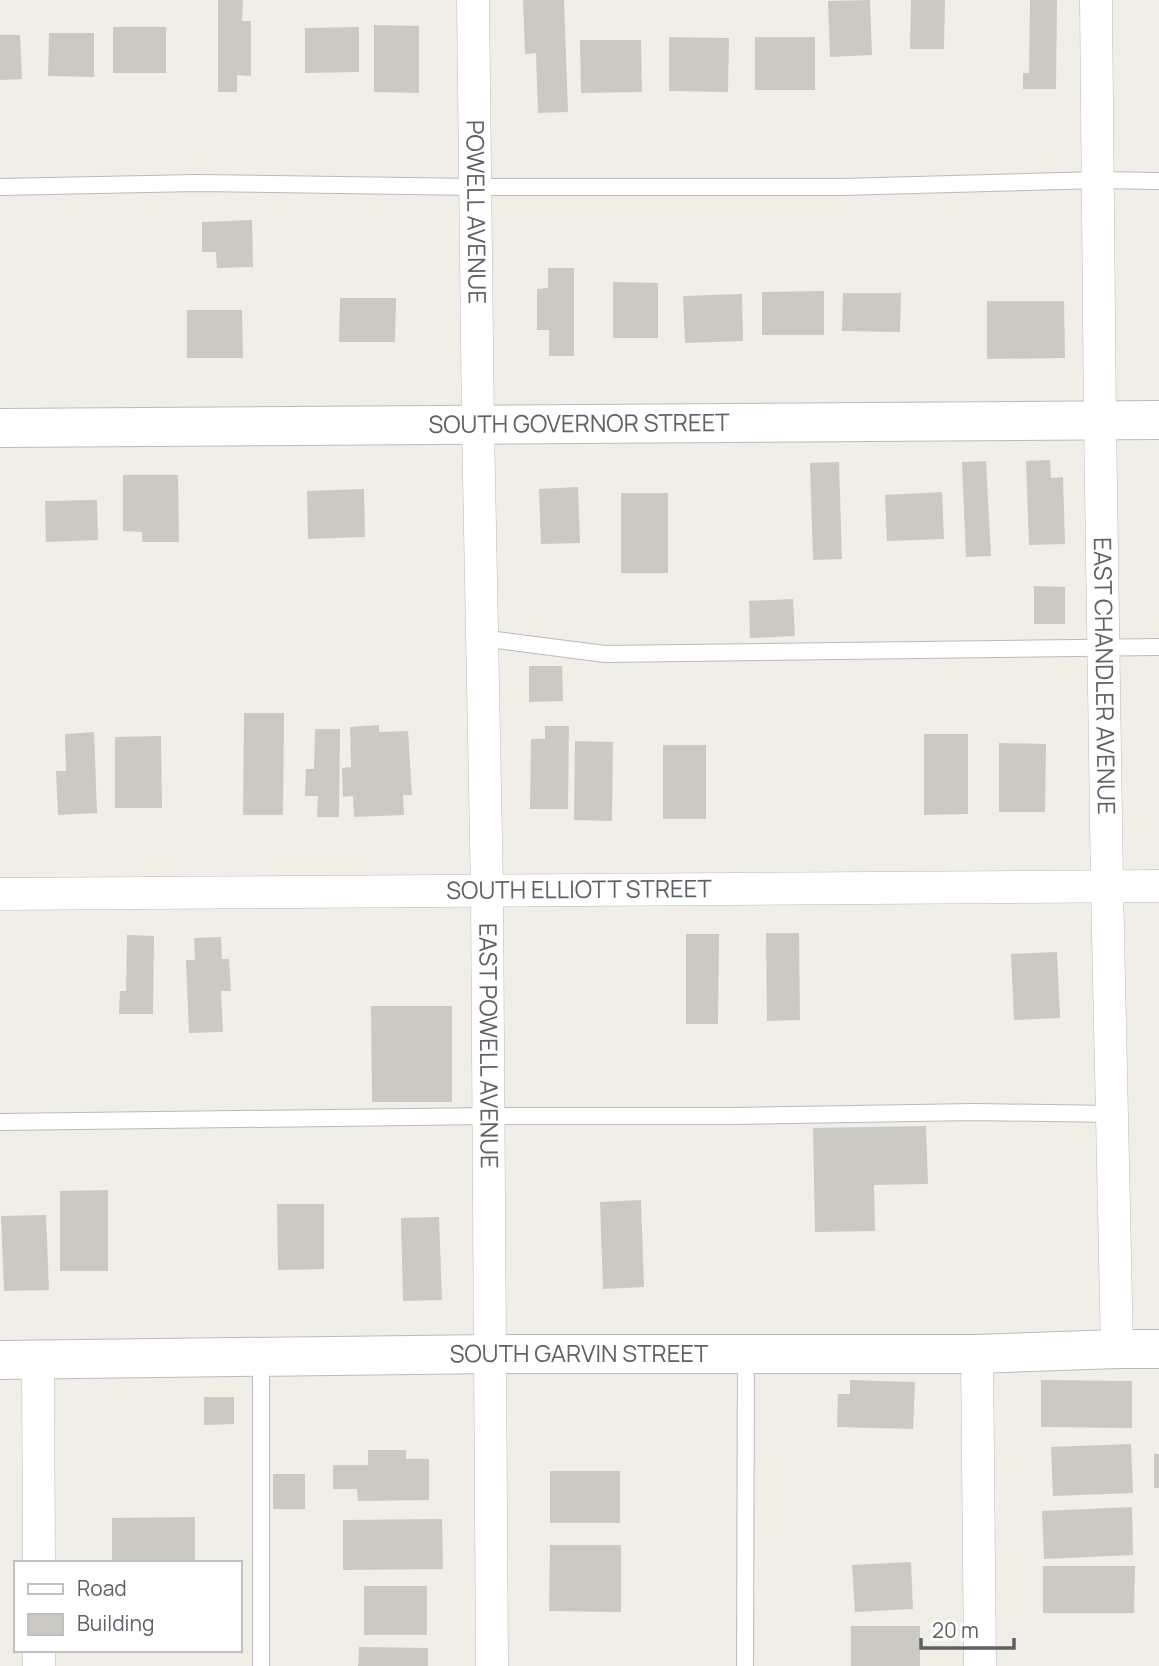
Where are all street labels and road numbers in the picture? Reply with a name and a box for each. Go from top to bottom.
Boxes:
street label: POWELL AVENUE [459,120,495,304]
street label: SOUTH GOVERNOR STREET [428,405,730,440]
street label: EAST CHANDLER AVENUE [1087,537,1124,815]
street label: SOUTH ELLIOTT STREET [446,871,713,906]
street label: EAST POWELL AVENUE [472,923,507,1169]
street label: SOUTH GARVIN STREET [449,1336,709,1370]

